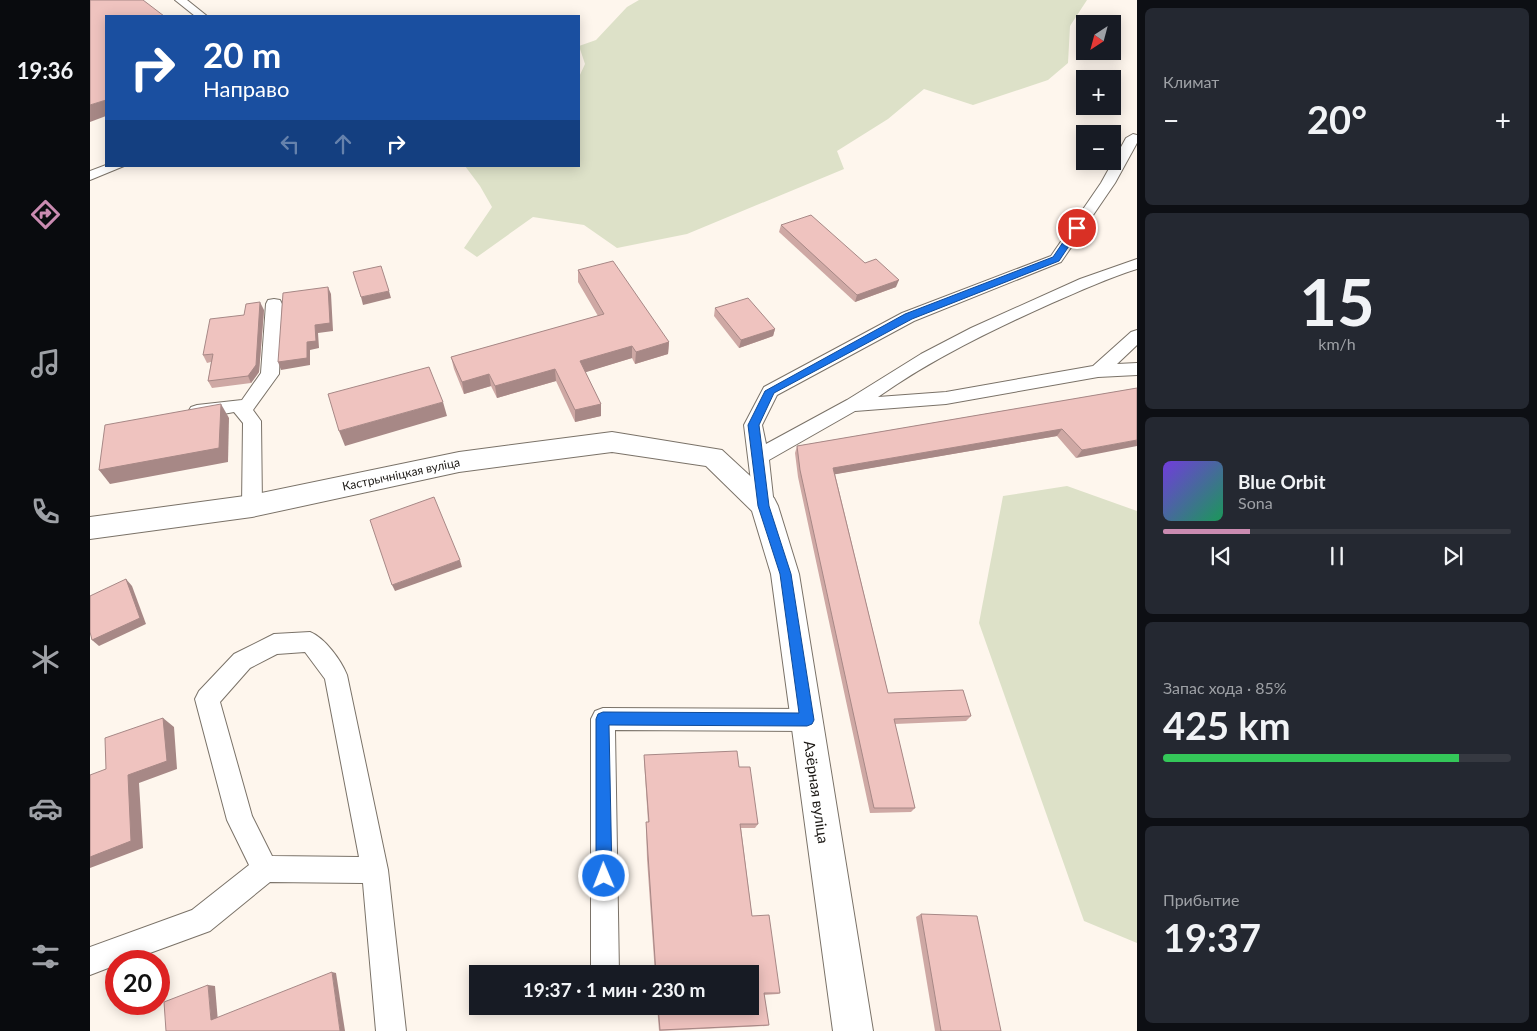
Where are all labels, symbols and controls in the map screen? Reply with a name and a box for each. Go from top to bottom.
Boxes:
north arrow [1076,15,1121,60]
map controls [1076,15,1121,170]
text: 20 m [203,33,281,75]
icon: right [120,35,185,100]
text: 19:36 [17,57,73,84]
button: + [1076,70,1121,115]
text: Климат [1163,72,1219,91]
text: Направо [203,75,289,102]
text: 20° [1307,96,1367,142]
text: − [1163,103,1179,137]
text: + [1495,103,1511,137]
button: − [1076,125,1121,170]
icon: left [276,130,304,158]
icon: ahead [329,130,357,158]
icon: right [382,130,410,158]
icon: directions [28,197,63,232]
pin [1056,207,1098,249]
icon: arrive [1063,214,1091,242]
text: 15 [1299,262,1375,340]
text: km/h [1318,334,1356,353]
icon: music [28,346,63,381]
street label: Кастрычніцкая вуліца [341,454,461,494]
text: Blue Orbit [1238,470,1326,493]
text: Sona [1238,493,1273,512]
icon: phone [28,494,63,529]
icon: previous [1207,542,1235,570]
icon: pause [1323,542,1351,570]
icon: next [1439,542,1467,570]
icon: climate [28,642,63,677]
text: Запас хода · 85% [1163,678,1287,697]
text: 425 km [1163,702,1291,748]
street label: Азёрная вуліца [801,740,833,844]
icon: car [28,791,63,826]
position arrow [577,849,629,901]
text: Прибытие [1163,890,1239,909]
text: 19:37 [1163,914,1261,960]
icon: filters [28,939,63,974]
speed limit sign: 20 [105,950,170,1015]
text: 19:37 · 1 мин · 230 m [523,978,705,1001]

